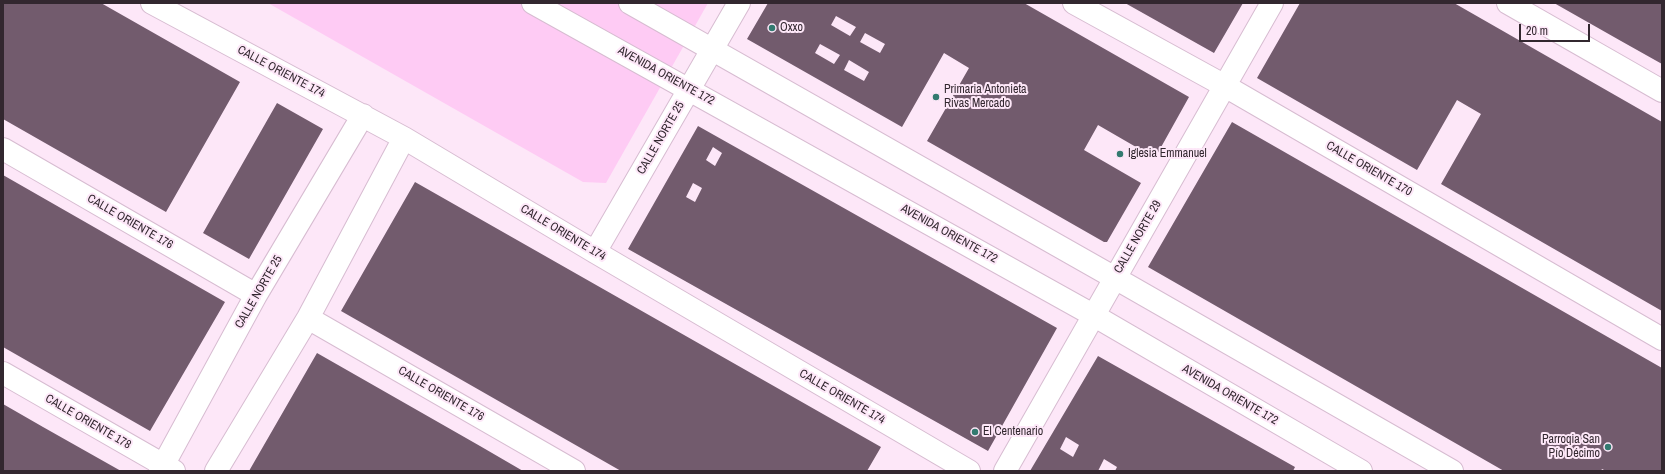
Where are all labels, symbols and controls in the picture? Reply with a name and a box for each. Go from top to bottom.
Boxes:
scale bar [1521,16,1592,42]
place label: Oxxo [780,21,803,35]
marker: Oxxo [767,23,777,33]
text: 20 m [1526,23,1548,39]
street label: CALLE ORIENTE 174 [235,43,327,101]
street label: AVENIDA ORIENTE 172 [615,43,717,109]
place label: Primaria Antonieta Rivas Mercado [944,83,1027,111]
marker: Primaria Antonieta Rivas Mercado [931,92,941,102]
street label: CALLE NORTE 25 [634,99,688,177]
street label: CALLE ORIENTE 170 [1323,139,1415,199]
place label: Iglesia Emmanuel [1128,147,1207,161]
marker: Iglesia Emmanuel [1115,149,1125,159]
street label: CALLE ORIENTE 176 [84,192,176,252]
street label: CALLE NORTE 29 [1111,198,1165,276]
street label: AVENIDA ORIENTE 172 [898,201,1000,267]
street label: CALLE ORIENTE 174 [518,202,608,264]
street label: CALLE NORTE 25 [232,253,286,331]
street label: AVENIDA ORIENTE 172 [1180,362,1280,428]
street label: CALLE ORIENTE 176 [395,364,487,424]
street label: CALLE ORIENTE 174 [796,367,888,427]
street label: CALLE ORIENTE 178 [42,392,134,452]
place label: El Centenario [983,425,1043,439]
marker: El Centenario [970,427,980,437]
place label: Parroqia San Pío Décimo [1542,433,1600,461]
marker: Parroqia San Pío Décimo [1603,442,1613,452]

